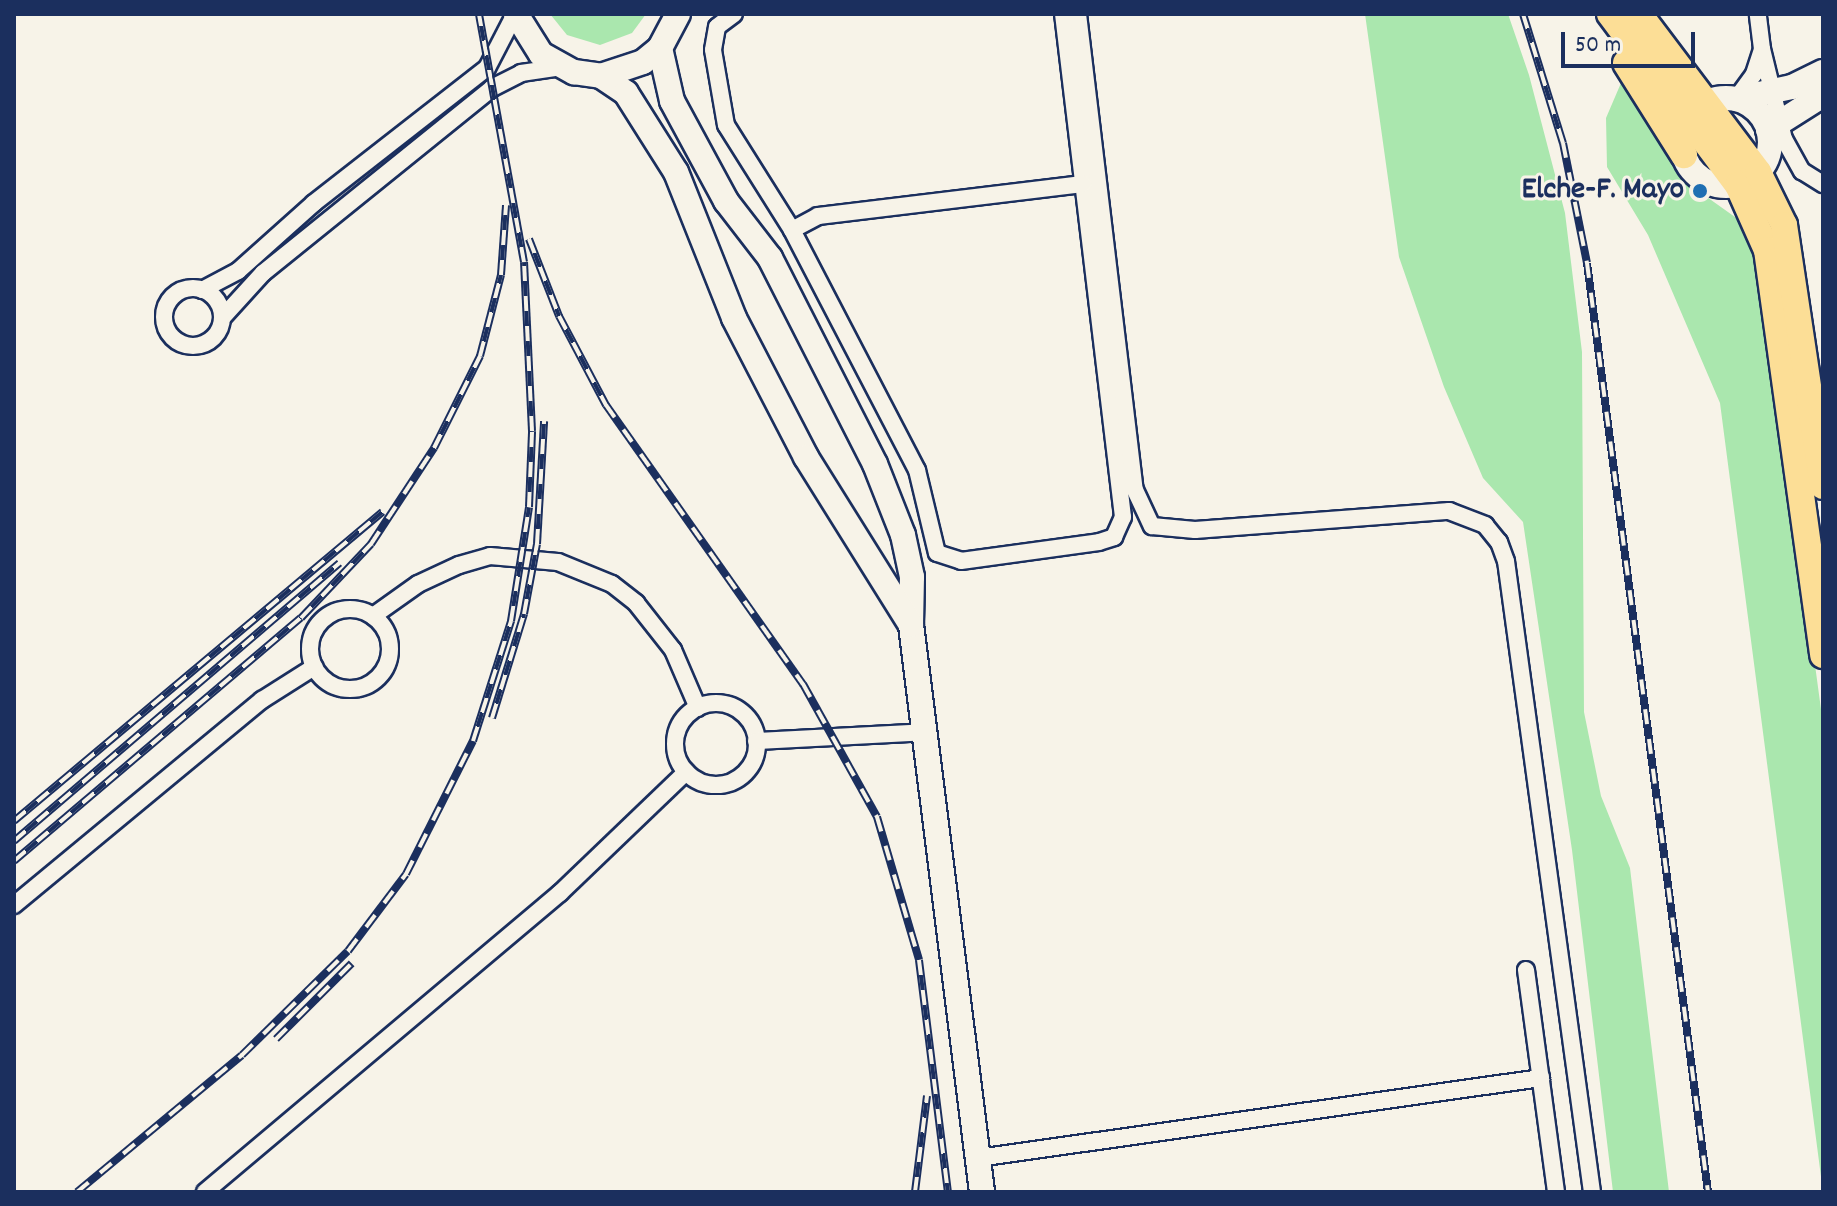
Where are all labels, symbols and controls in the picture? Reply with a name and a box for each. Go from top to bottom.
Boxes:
scale bar [1565,16,1699,66]
text: 50 m [1575,29,1621,63]
place label: Elche-F. Mayo [1521,172,1684,210]
marker: Elche-F. Mayo [1691,182,1709,200]

